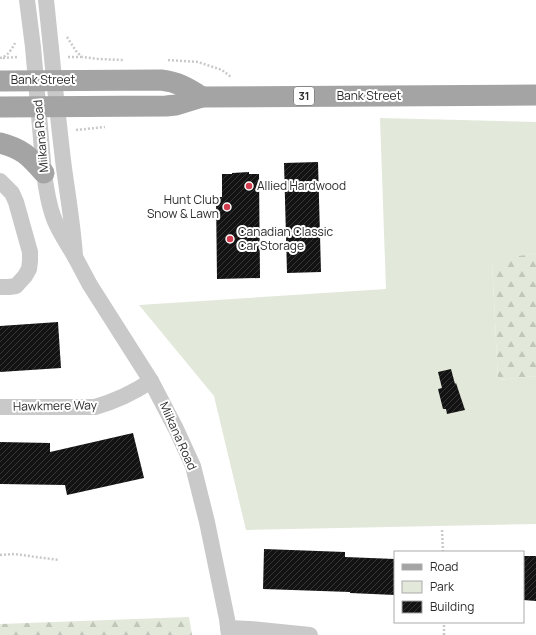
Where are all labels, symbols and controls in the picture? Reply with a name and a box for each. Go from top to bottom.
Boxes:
street label: Bank Street [11,71,76,88]
road number: 31 [294,87,314,105]
street label: Bank Street [337,87,402,104]
street label: Miikana Road [29,99,52,173]
place label: Allied Hardwood [257,177,346,194]
marker: Allied Hardwood [244,181,254,191]
place label: Hunt Club Snow & Lawn [147,191,219,222]
marker: Hunt Club Snow & Lawn [222,202,232,212]
place label: Canadian Classic Car Storage [238,223,334,254]
marker: Canadian Classic Car Storage [225,234,235,244]
street label: Hawkmere Way [13,396,98,415]
street label: Miikana Road [156,399,201,473]
legend [394,551,524,623]
text: Road [430,558,458,575]
text: Park [430,578,455,595]
text: Building [430,598,474,615]

